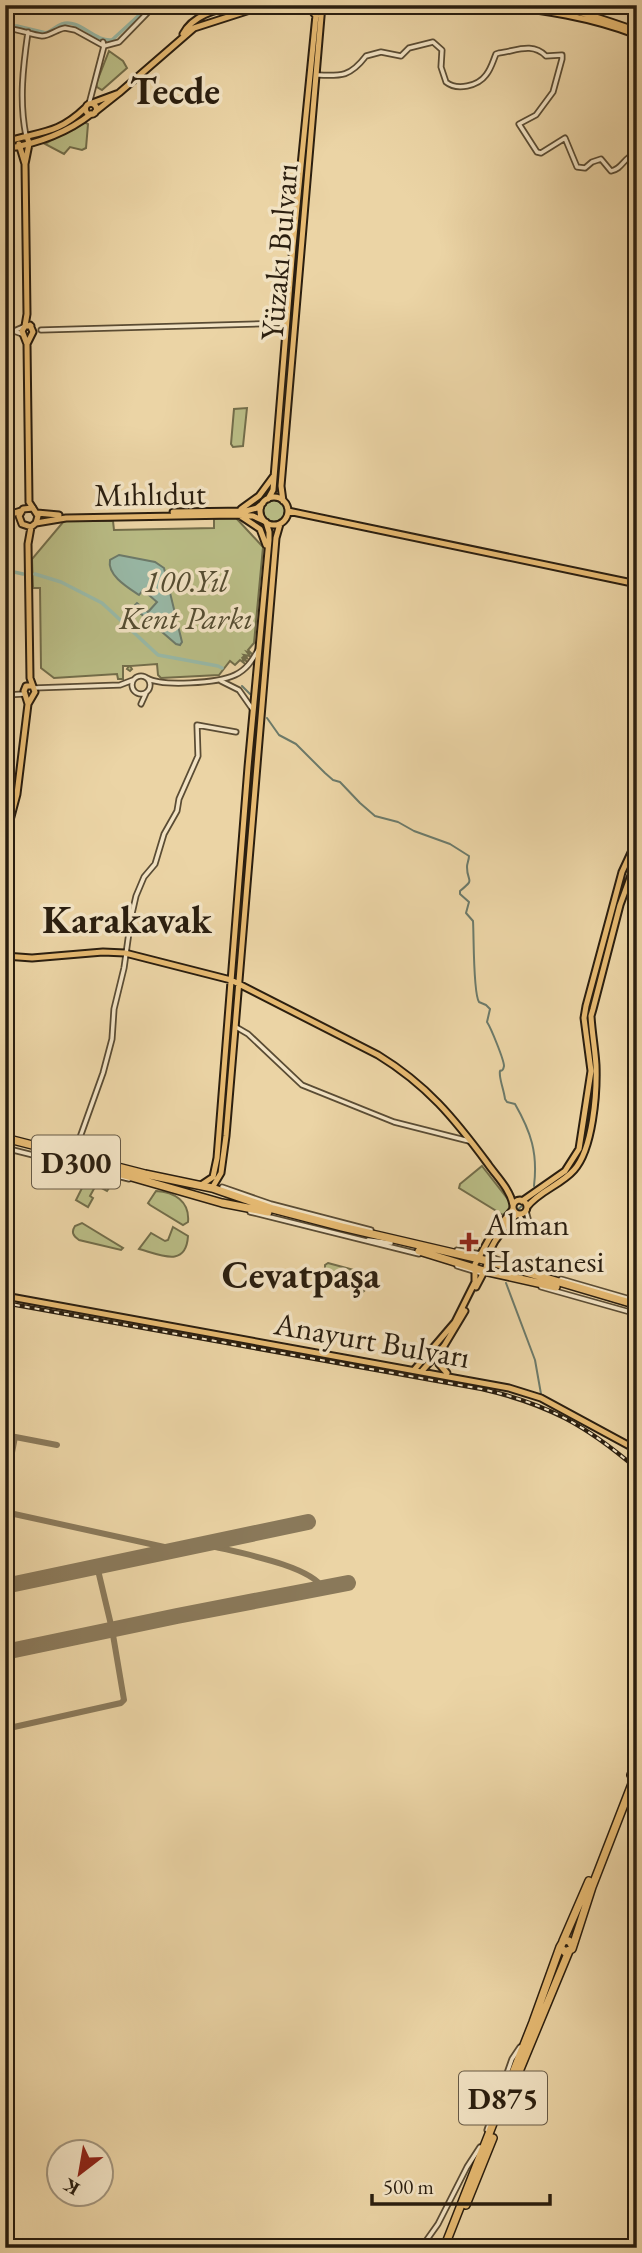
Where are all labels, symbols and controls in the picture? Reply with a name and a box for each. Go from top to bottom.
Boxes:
district label: Tecde [130,66,220,115]
street label: Yüzakı Bulvarı [250,162,308,342]
street label: Mıhlıdut [94,472,206,516]
park label: 100.Yıl Kent Parkı [118,560,253,639]
district label: Karakavak [42,895,213,944]
road number: D300 [32,1136,120,1188]
place label: Alman Hastanesi [484,1203,605,1282]
marker: Alman Hastanesi [459,1232,479,1252]
district label: Cevatpaşa [222,1250,381,1299]
street label: Anayurt Bulvarı [270,1302,473,1378]
road number: D875 [459,2072,547,2124]
north arrow [46,2138,116,2208]
scale bar [372,2162,551,2206]
text: K [58,2172,84,2202]
text: 500 m [383,2173,434,2200]

